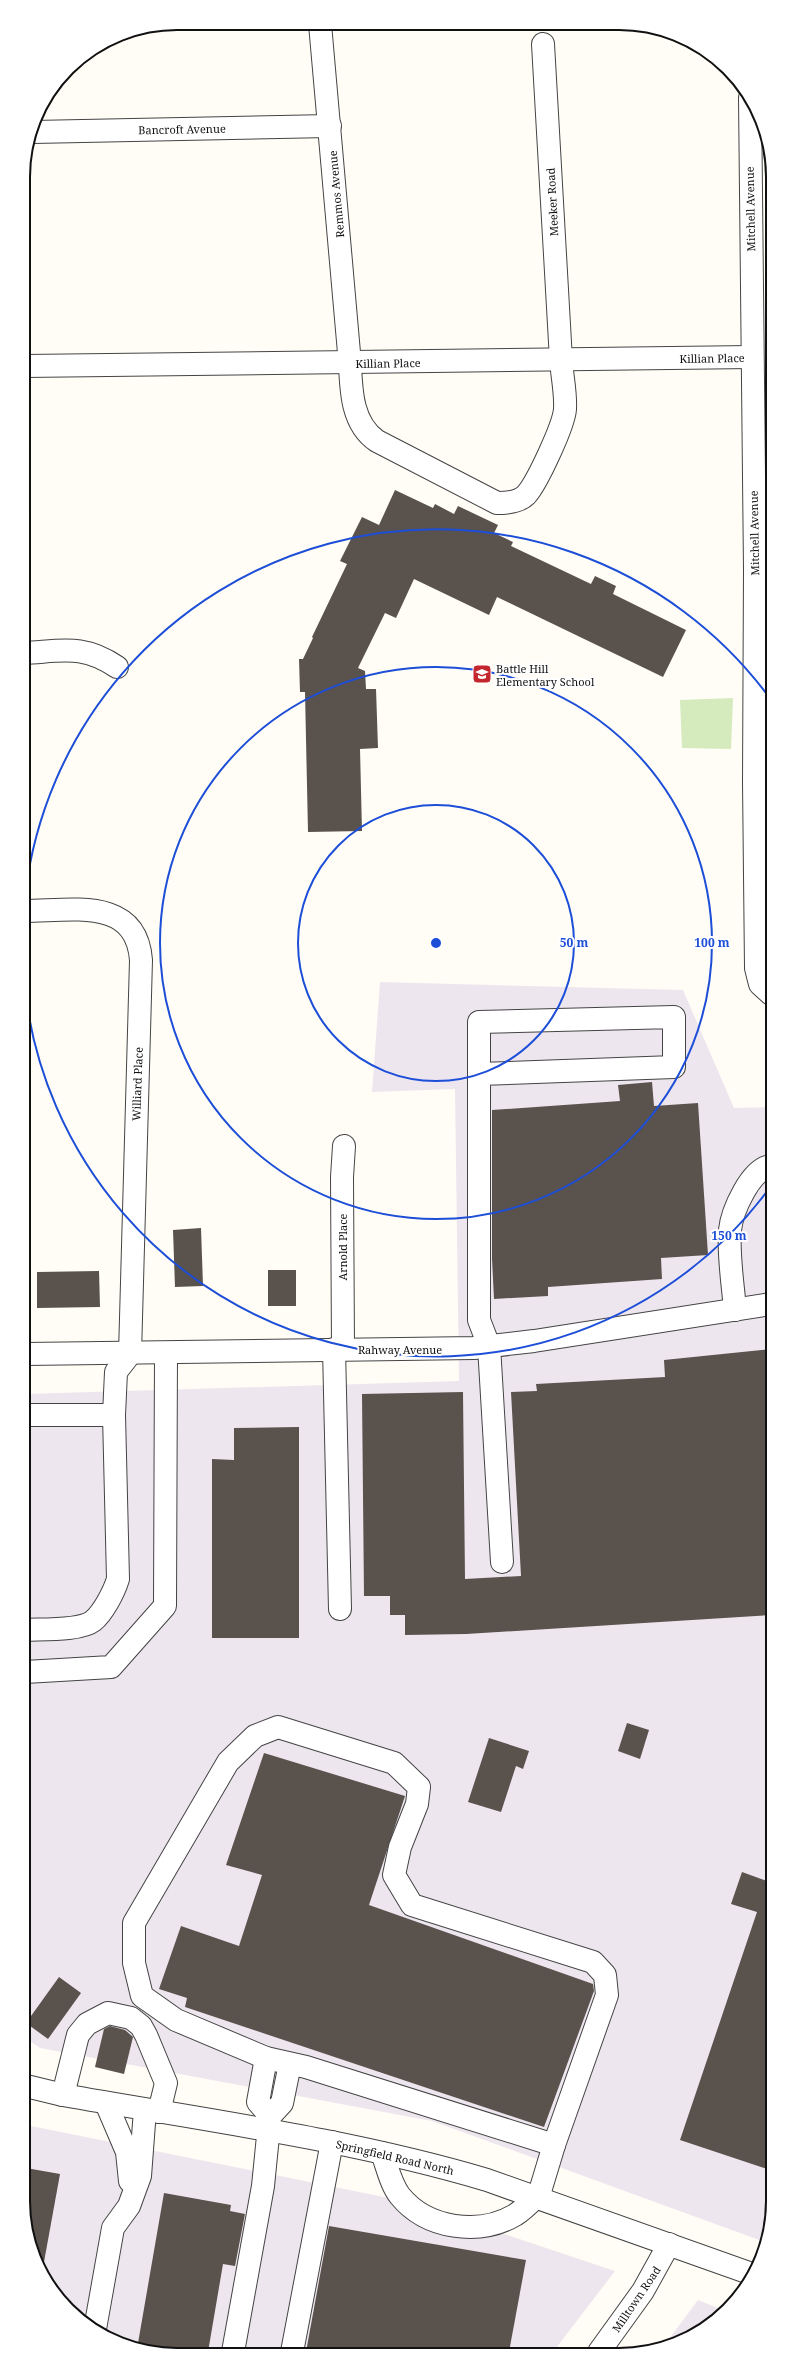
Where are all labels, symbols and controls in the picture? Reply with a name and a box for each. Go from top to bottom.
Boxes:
street label: Bancroft Avenue [138,121,226,137]
street label: Remmos Avenue [325,150,347,238]
street label: Mitchell Avenue [742,166,758,252]
street label: Meeker Road [543,167,561,237]
street label: Killian Place [679,350,745,366]
street label: Killian Place [355,355,421,371]
street label: Mitchell Avenue [746,490,762,576]
place label: Battle Hill Elementary School [496,661,595,689]
school or university icon: Battle Hill Elementary School [471,663,493,685]
text: 50 m [560,934,588,951]
text: 100 m [694,934,730,951]
centre of rings [429,936,443,950]
street label: Williard Place [128,1047,146,1121]
street label: Arnold Place [335,1213,350,1280]
text: 150 m [711,1227,747,1244]
street label: Rahway Avenue [358,1342,442,1357]
street label: Springfield Road North [334,2136,456,2178]
street label: Milltown Road [608,2263,664,2335]

